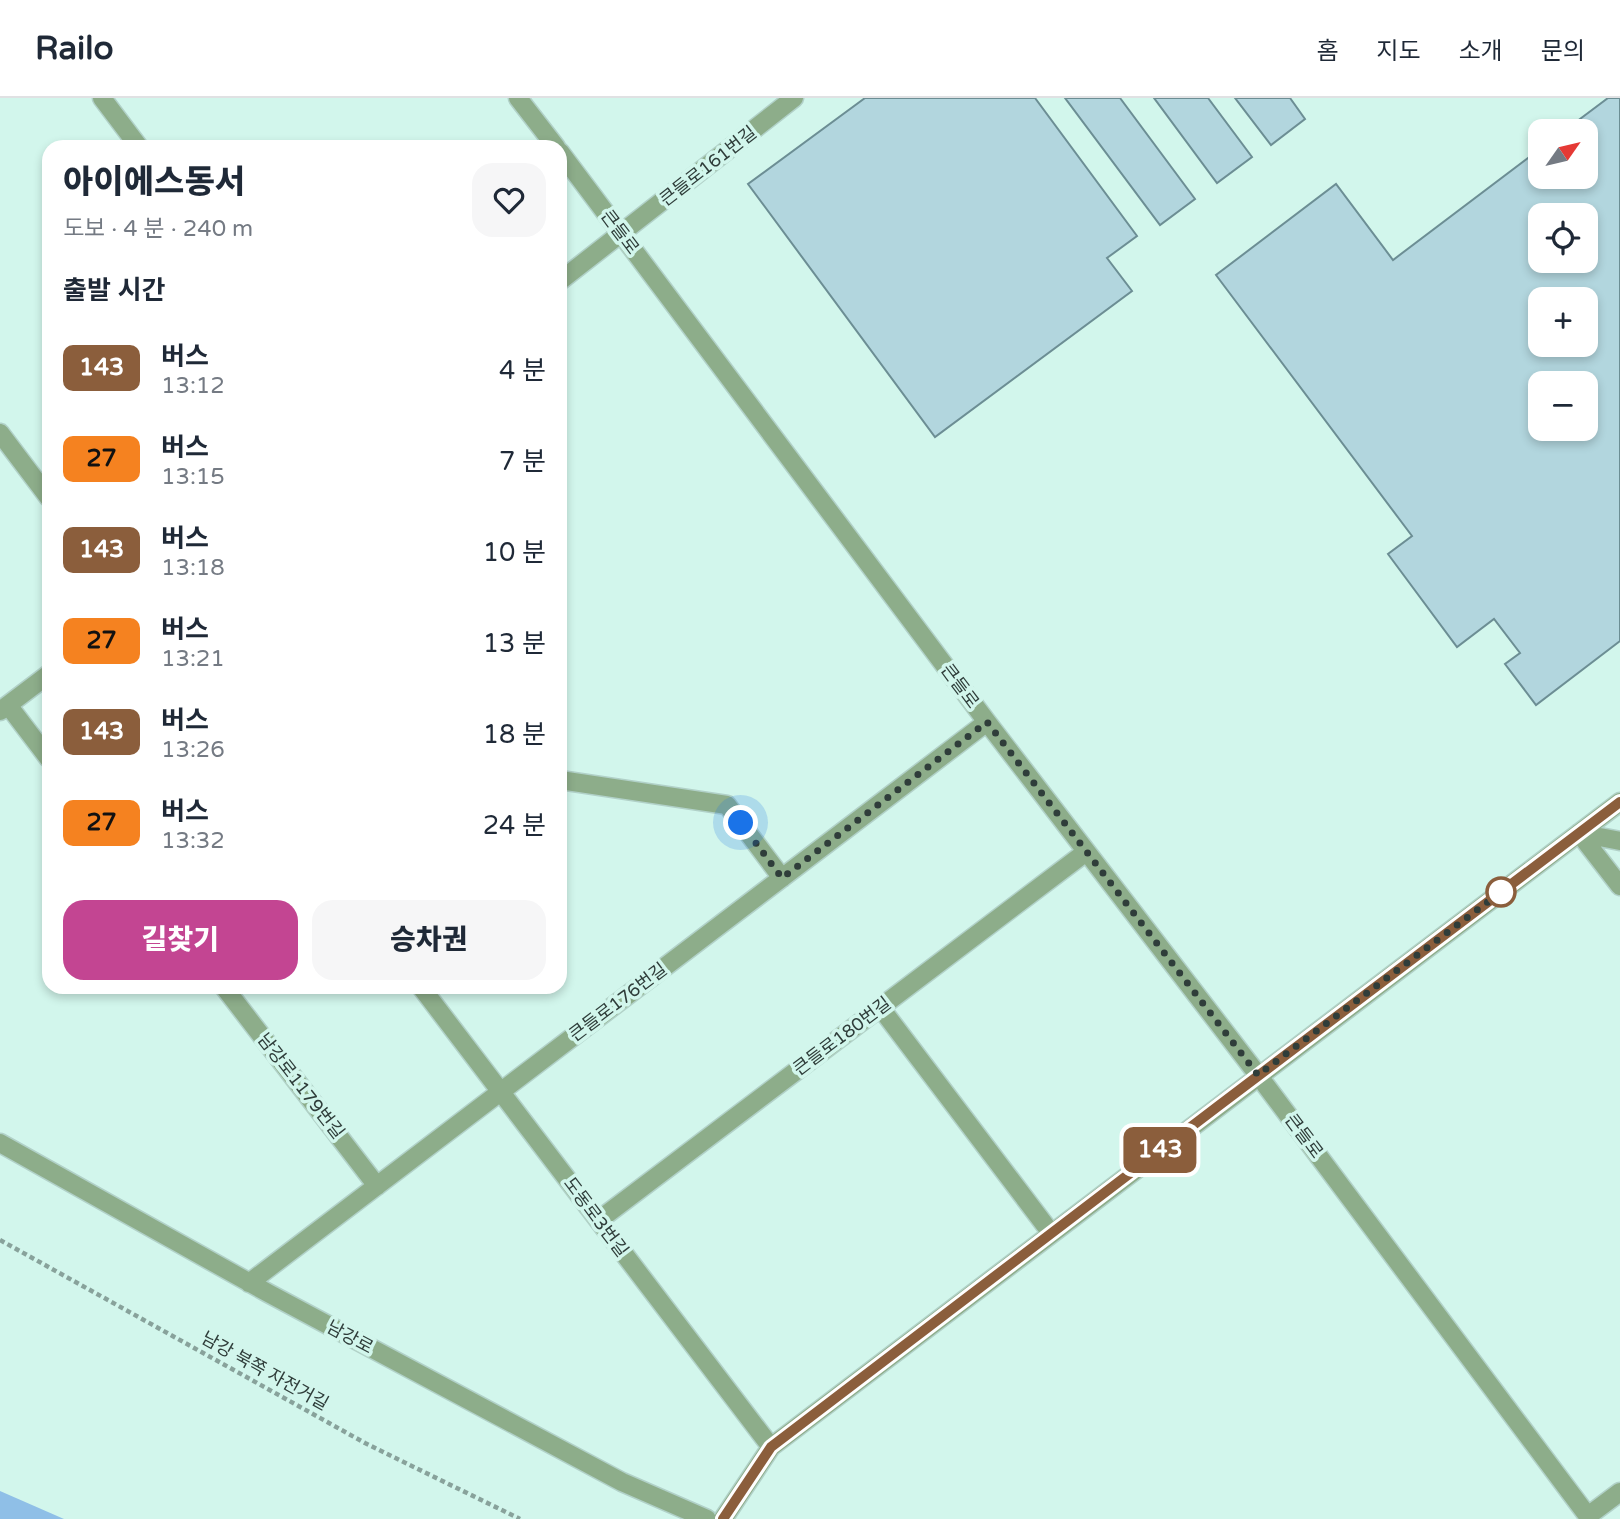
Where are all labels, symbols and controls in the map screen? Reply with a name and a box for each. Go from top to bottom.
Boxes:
text: Railo [35,29,114,68]
text: 홈 [1316,37,1338,66]
text: 지도 [1376,37,1421,66]
text: 소개 [1459,37,1503,66]
text: 문의 [1541,37,1585,66]
north arrow [1528,119,1598,189]
map controls [1528,119,1598,441]
street label: 큰들로161번길 [655,121,761,211]
text: 아이에스동서 [63,163,245,202]
button: heart [472,163,546,237]
button: locate [1528,203,1598,273]
street label: 큰들로 [596,206,644,258]
text: 도보 · 4 분 · 240 m [63,215,253,243]
text: 출발 시간 [63,275,165,306]
button: + [1528,287,1598,357]
text: 버스 [161,341,209,372]
text: 143 [79,353,124,382]
text: 4 분 [499,355,546,386]
button: − [1528,371,1598,441]
text: 13:12 [161,372,225,400]
text: 버스 [161,432,209,463]
text: 27 [86,444,117,473]
text: 7 분 [499,446,546,477]
text: 13:15 [161,463,225,491]
text: 버스 [161,523,209,554]
text: 143 [79,535,124,564]
text: 10 분 [483,537,546,568]
text: 13:18 [161,554,225,582]
text: 버스 [161,614,209,645]
text: 27 [86,626,117,655]
text: 13 분 [483,628,546,659]
text: 13:21 [161,645,225,673]
street label: 큰들로 [936,660,984,712]
text: 버스 [161,705,209,736]
text: 143 [79,717,124,746]
text: 18 분 [483,719,546,750]
text: 13:26 [161,736,225,764]
text: 버스 [161,796,209,827]
your location [723,805,758,840]
text: 27 [86,808,117,837]
text: 24 분 [483,810,546,841]
text: 13:32 [161,827,225,855]
unlabelled marker [1486,877,1516,907]
button: 길찾기 [63,900,298,980]
button: 승차권 [312,900,546,980]
street label: 큰들로176번길 [565,958,671,1046]
street label: 큰들로180번길 [789,992,895,1080]
street label: 남강로1179번길 [253,1029,349,1143]
street label: 큰들로 [1280,1110,1328,1162]
line badge: 143 [1120,1127,1200,1173]
text: 143 [1137,1135,1183,1164]
street label: 도동로3번길 [559,1173,633,1261]
street label: 남강로 [323,1316,377,1358]
street label: 남강 북쪽 자전거길 [198,1327,332,1415]

